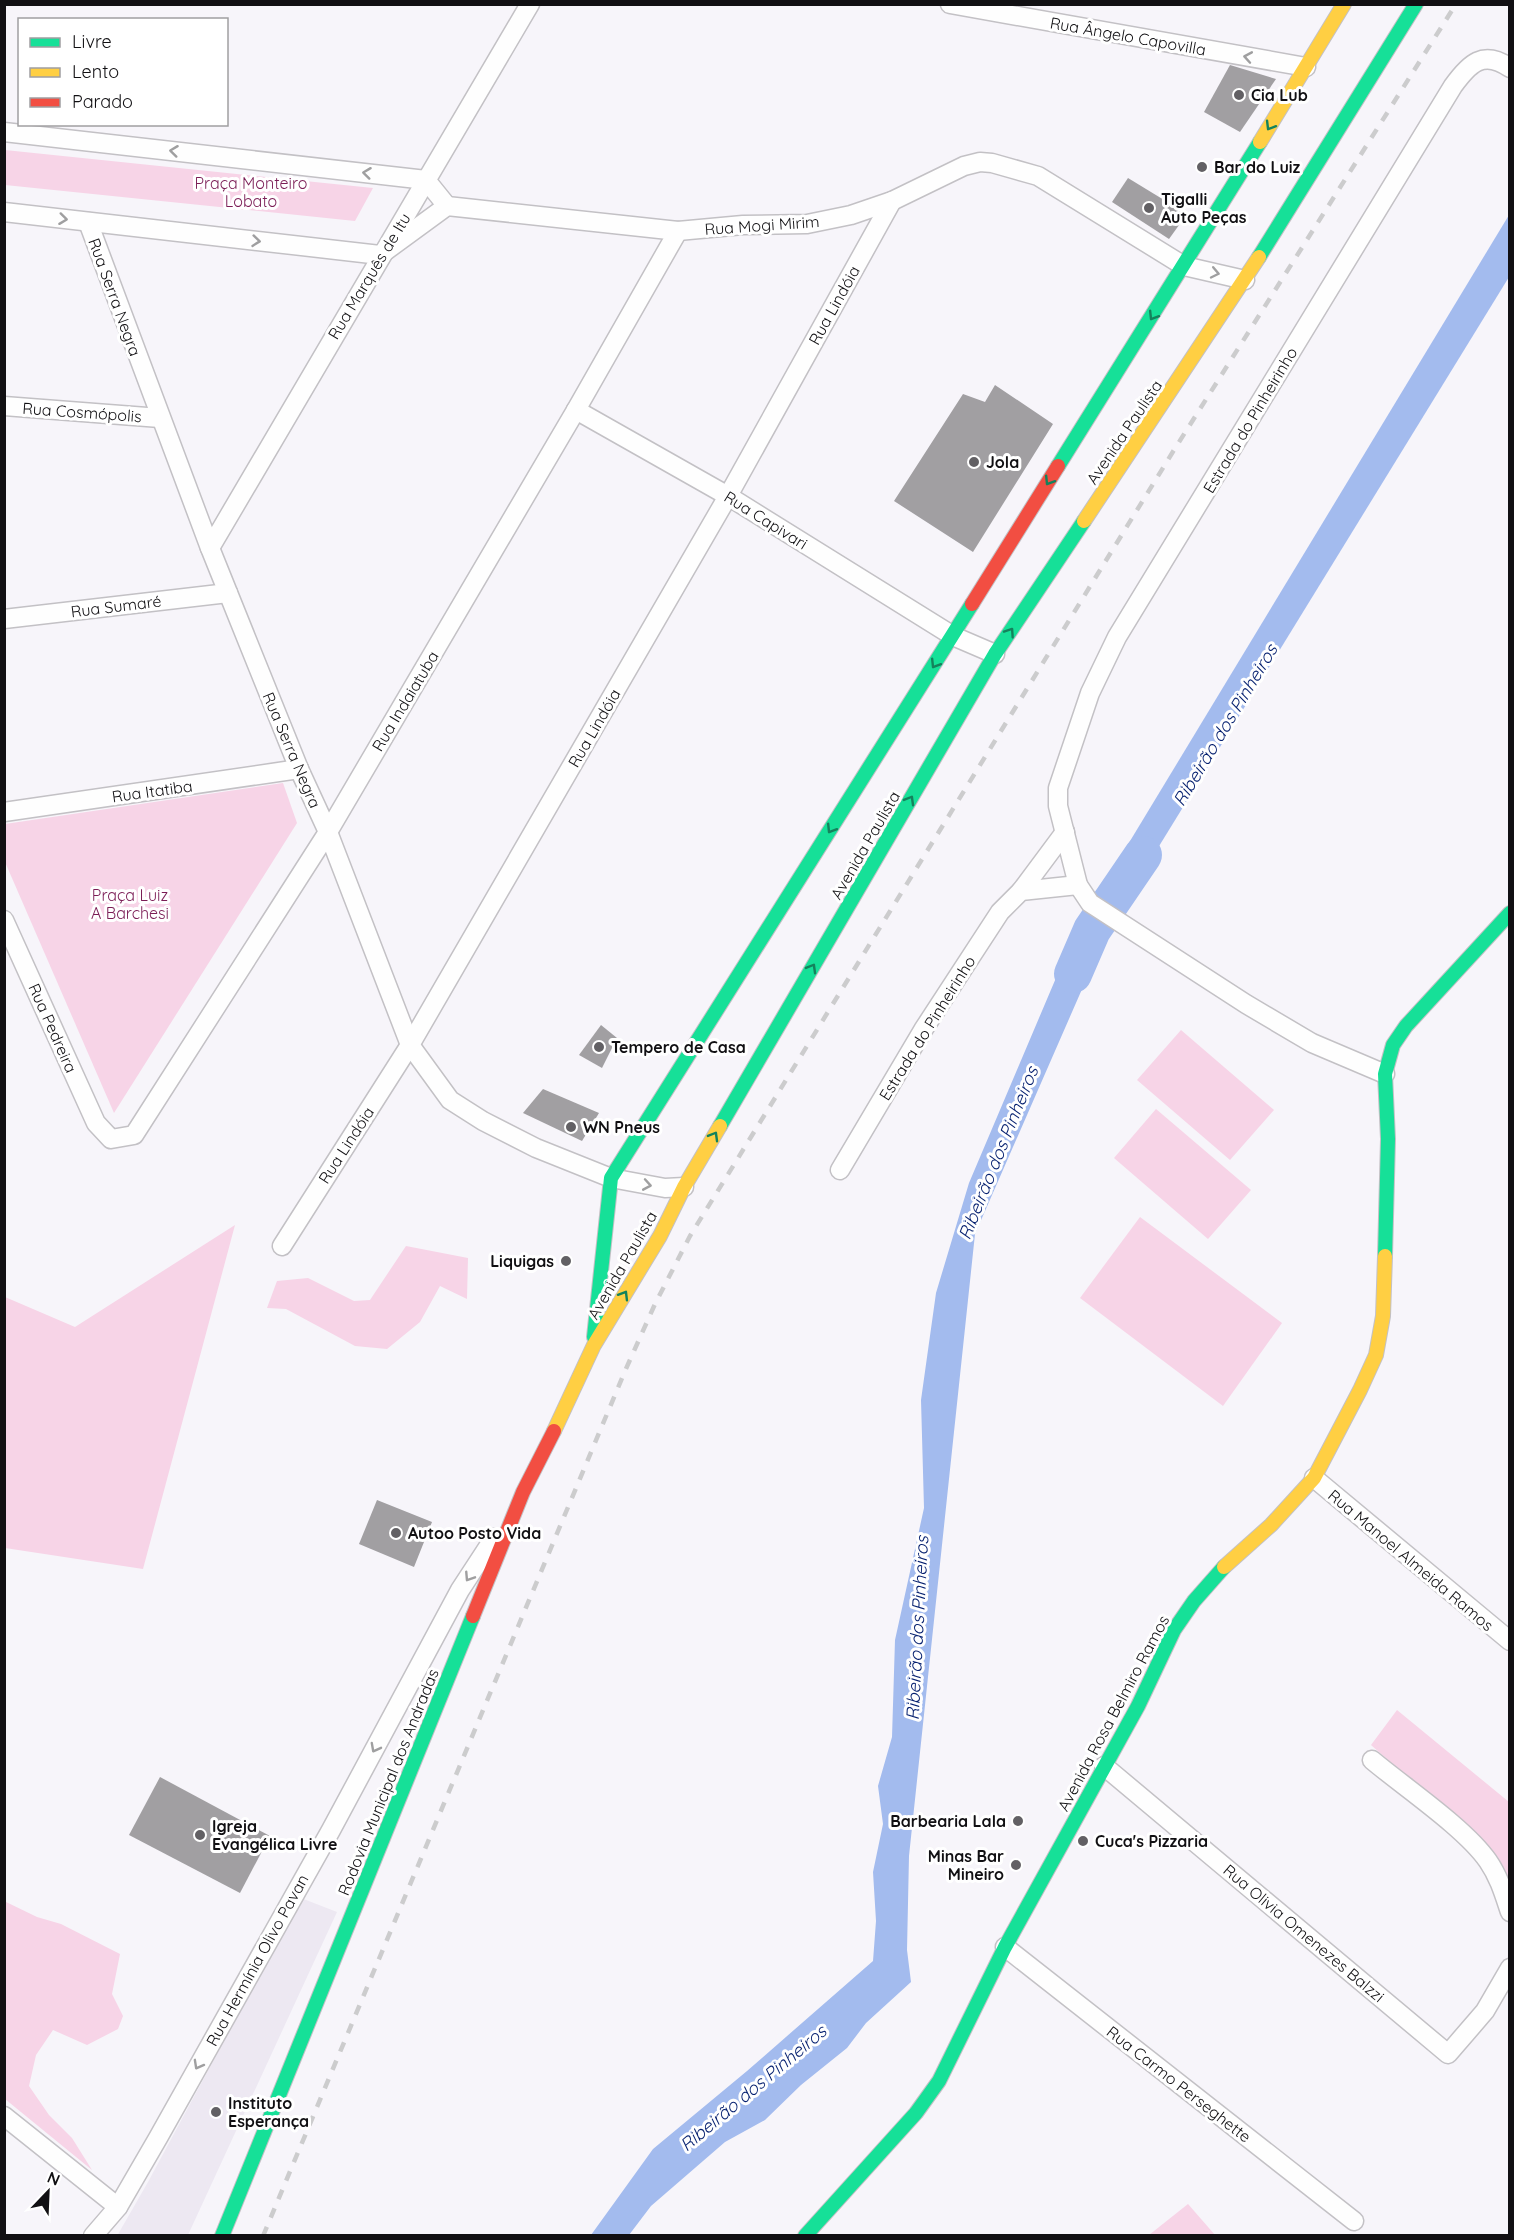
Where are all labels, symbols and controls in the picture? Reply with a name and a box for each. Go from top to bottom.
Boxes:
street label: Rua Ângelo Capovilla [1048,12,1208,60]
legend [18,18,228,126]
text: Livre [72,30,112,53]
one-way arrow [1243,51,1253,64]
text: Lento [72,60,119,83]
place label: Cia Lub [1251,85,1308,105]
marker: Cia Lub [1232,88,1246,102]
text: Parado [72,90,133,113]
one-way arrow [1265,120,1277,130]
one-way arrow [169,145,178,157]
place label: Bar do Luiz [1214,157,1301,177]
marker: Bar do Luiz [1195,160,1209,174]
one-way arrow [363,167,372,180]
park label: Praça Monteiro Lobato [195,173,307,211]
place label: Tigalli Auto Peças [1161,189,1247,227]
marker: Tigalli Auto Peças [1142,201,1156,215]
street label: Rua Marquês de Itu [323,209,415,343]
street label: Rua Mogi Mirim [704,211,820,239]
one-way arrow [58,212,67,225]
one-way arrow [252,234,261,247]
street label: Rua Serra Negra [84,235,146,359]
street label: Rua Lindóia [804,262,864,348]
one-way arrow [1209,266,1219,279]
one-way arrow [1148,310,1160,320]
street label: Estrada do Pinheirinho [1199,343,1301,497]
street label: Avenida Paulista [1082,376,1166,488]
street label: Rua Cosmópolis [22,398,142,426]
place label: Jola [986,452,1019,472]
marker: Jola [967,455,981,469]
one-way arrow [1045,475,1057,485]
street label: Rua Capivari [721,486,811,554]
street label: Rua Sumaré [70,591,162,621]
one-way arrow [1003,628,1014,639]
water label: Ribeirão dos Pinheiros [1168,639,1283,810]
street label: Rua Indaiatuba [367,647,443,755]
one-way arrow [930,658,942,668]
street label: Rua Lindóia [563,685,625,771]
street label: Rua Serra Negra [259,689,325,811]
street label: Rua Itatiba [110,775,194,807]
street label: Avenida Paulista [826,787,904,903]
one-way arrow [903,796,915,806]
one-way arrow [826,823,838,833]
park label: Praça Luiz A Barchesi [91,885,169,923]
street label: Estrada do Pinheirinho [874,952,980,1104]
one-way arrow [805,964,816,974]
street label: Rua Pedreira [24,980,82,1076]
place label: Tempero de Casa [611,1037,746,1057]
marker: Tempero de Casa [592,1040,606,1054]
water label: Ribeirão dos Pinheiros [953,1062,1044,1243]
street label: Rua Lindóia [314,1103,378,1187]
place label: WN Pneus [583,1117,660,1137]
marker: WN Pneus [564,1120,578,1134]
one-way arrow [706,1132,718,1143]
one-way arrow [642,1178,652,1191]
street label: Avenida Paulista [583,1207,661,1323]
place label: Liquigas [490,1251,554,1271]
marker: Liquigas [559,1254,573,1268]
one-way arrow [617,1291,628,1301]
street label: Rua Manoel Almeida Ramos [1324,1485,1498,1635]
place label: Autoo Posto Vida [408,1523,541,1543]
marker: Autoo Posto Vida [389,1526,403,1540]
water label: Ribeirão dos Pinheiros [901,1534,933,1721]
one-way arrow [464,1571,476,1581]
street label: Avenida Rosa Belmiro Ramos [1053,1612,1173,1814]
street label: Rodovia Municipal dos Andradas [333,1666,443,1898]
one-way arrow [371,1742,382,1752]
place label: Barbearia Lala [890,1811,1006,1831]
marker: Barbearia Lala [1011,1814,1025,1828]
place label: Igreja Evangélica Livre [212,1816,338,1854]
marker: Igreja Evangélica Livre [193,1828,207,1842]
place label: Cuca's Pizzaria [1095,1831,1208,1851]
marker: Cuca's Pizzaria [1076,1834,1090,1848]
place label: Minas Bar Mineiro [928,1846,1004,1884]
marker: Minas Bar Mineiro [1009,1858,1023,1872]
street label: Rua Olivia Omenezes Balzzi [1219,1860,1389,2006]
street label: Rua Hermínia Olivo Pavan [201,1871,313,2049]
water label: Ribeirão dos Pinheiros [675,2019,832,2156]
street label: Rua Carmo Perseghette [1103,2021,1255,2147]
one-way arrow [194,2059,205,2069]
place label: Instituto Esperança [228,2093,309,2131]
marker: Instituto Esperança [209,2105,223,2119]
north arrow [18,2162,78,2222]
text: N [45,2167,63,2190]

